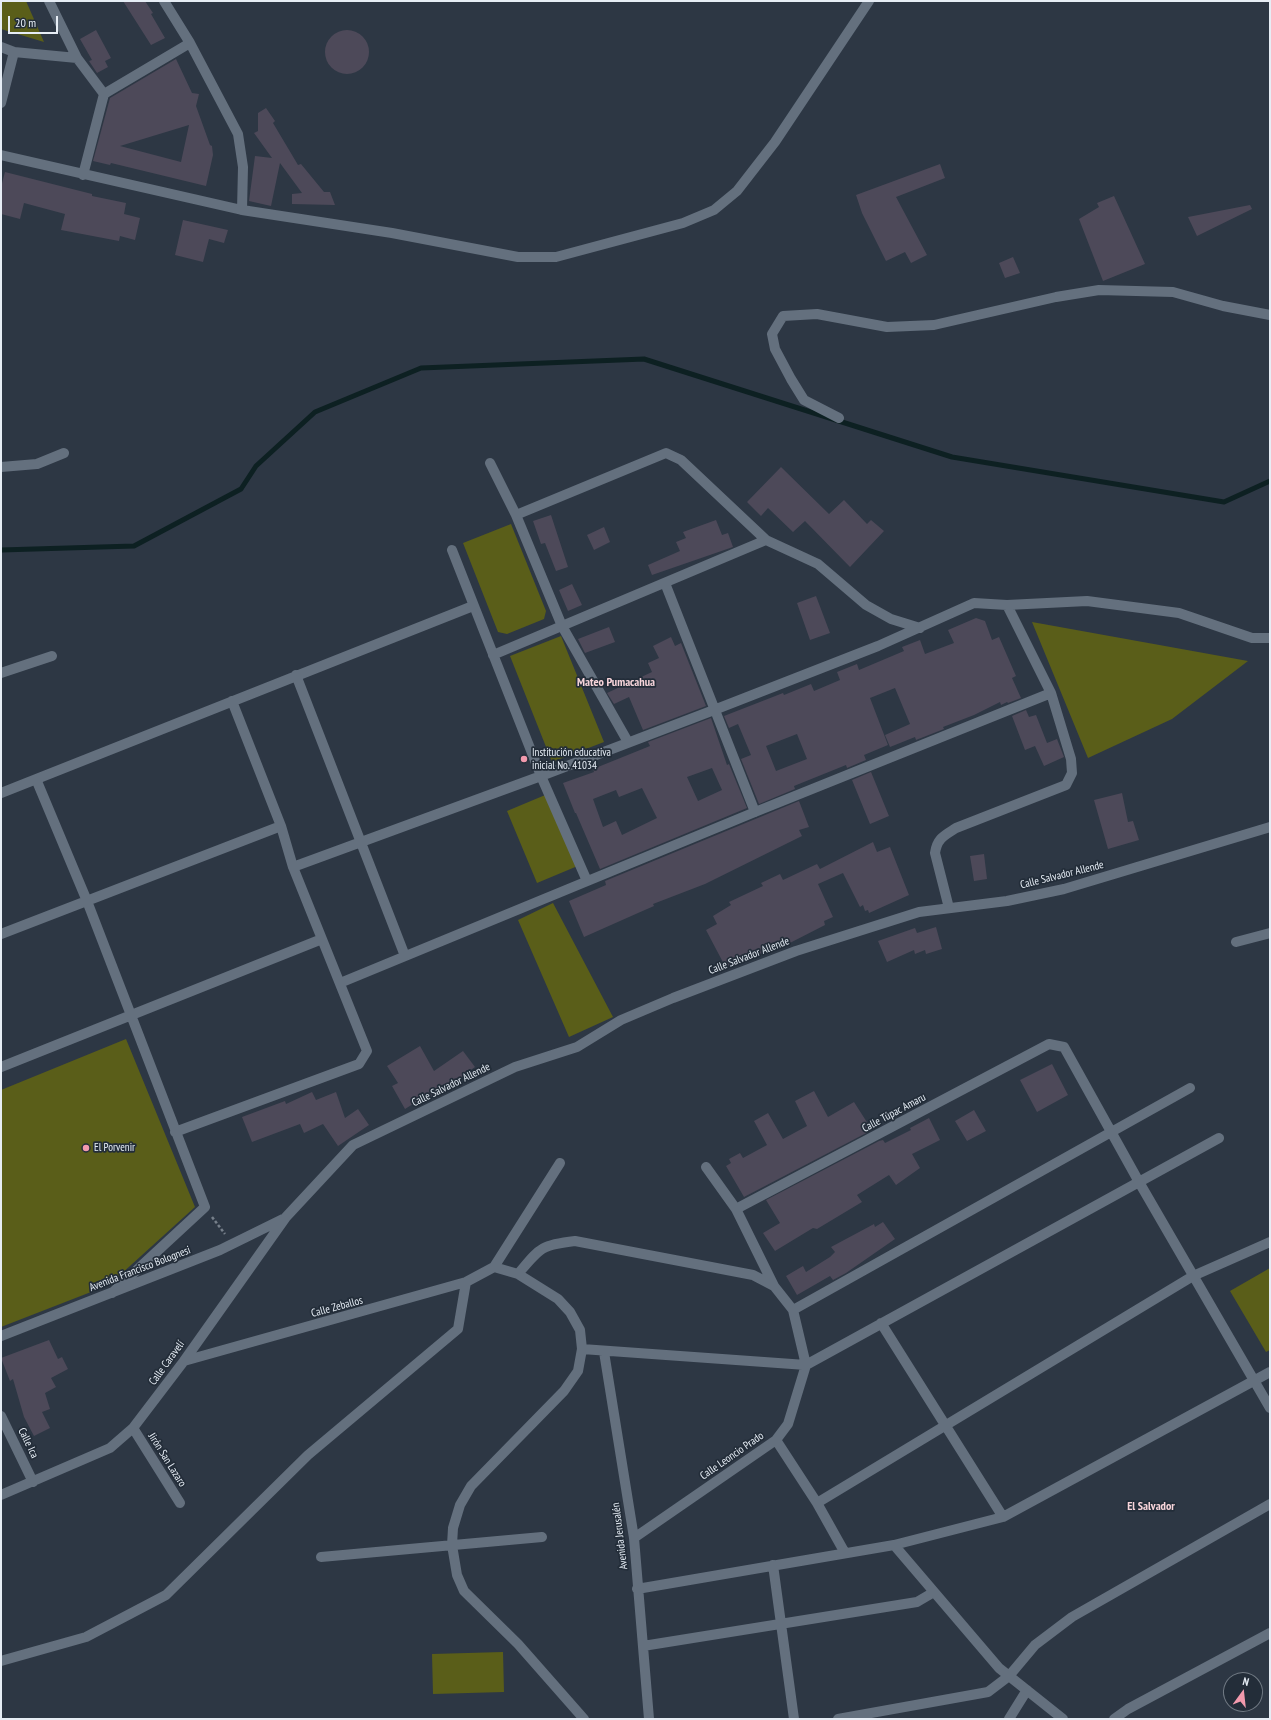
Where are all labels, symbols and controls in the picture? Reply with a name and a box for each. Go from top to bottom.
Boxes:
scale bar [10,8,60,34]
text: 20 m [15,15,36,30]
district label: Mateo Pumacahua [577,676,655,690]
place label: Institución educativa inicial No. 41034 [532,746,611,772]
marker: Institución educativa inicial No. 41034 [519,754,529,764]
street label: Calle Salvador Allende [1019,858,1105,892]
street label: Calle Salvador Allende [707,935,791,977]
street label: Calle Salvador Allende [410,1060,492,1110]
street label: Calle Túpac Amaru [860,1091,928,1135]
place label: El Porvenir [94,1141,135,1155]
marker: El Porvenir [81,1143,91,1153]
street label: Avenida Francisco Bolognesi [87,1244,193,1294]
street label: Calle Zeballos [310,1294,364,1320]
street label: Calle Caravelí [146,1338,188,1388]
street label: Calle Ica [15,1426,41,1460]
street label: Calle Leoncio Prado [698,1429,766,1483]
street label: Jirón San Lazaro [145,1431,189,1489]
district label: El Salvador [1127,1500,1175,1514]
street label: Avenida Jerusalén [609,1502,631,1570]
north arrow [1223,1672,1263,1712]
text: N [1241,1674,1251,1689]

